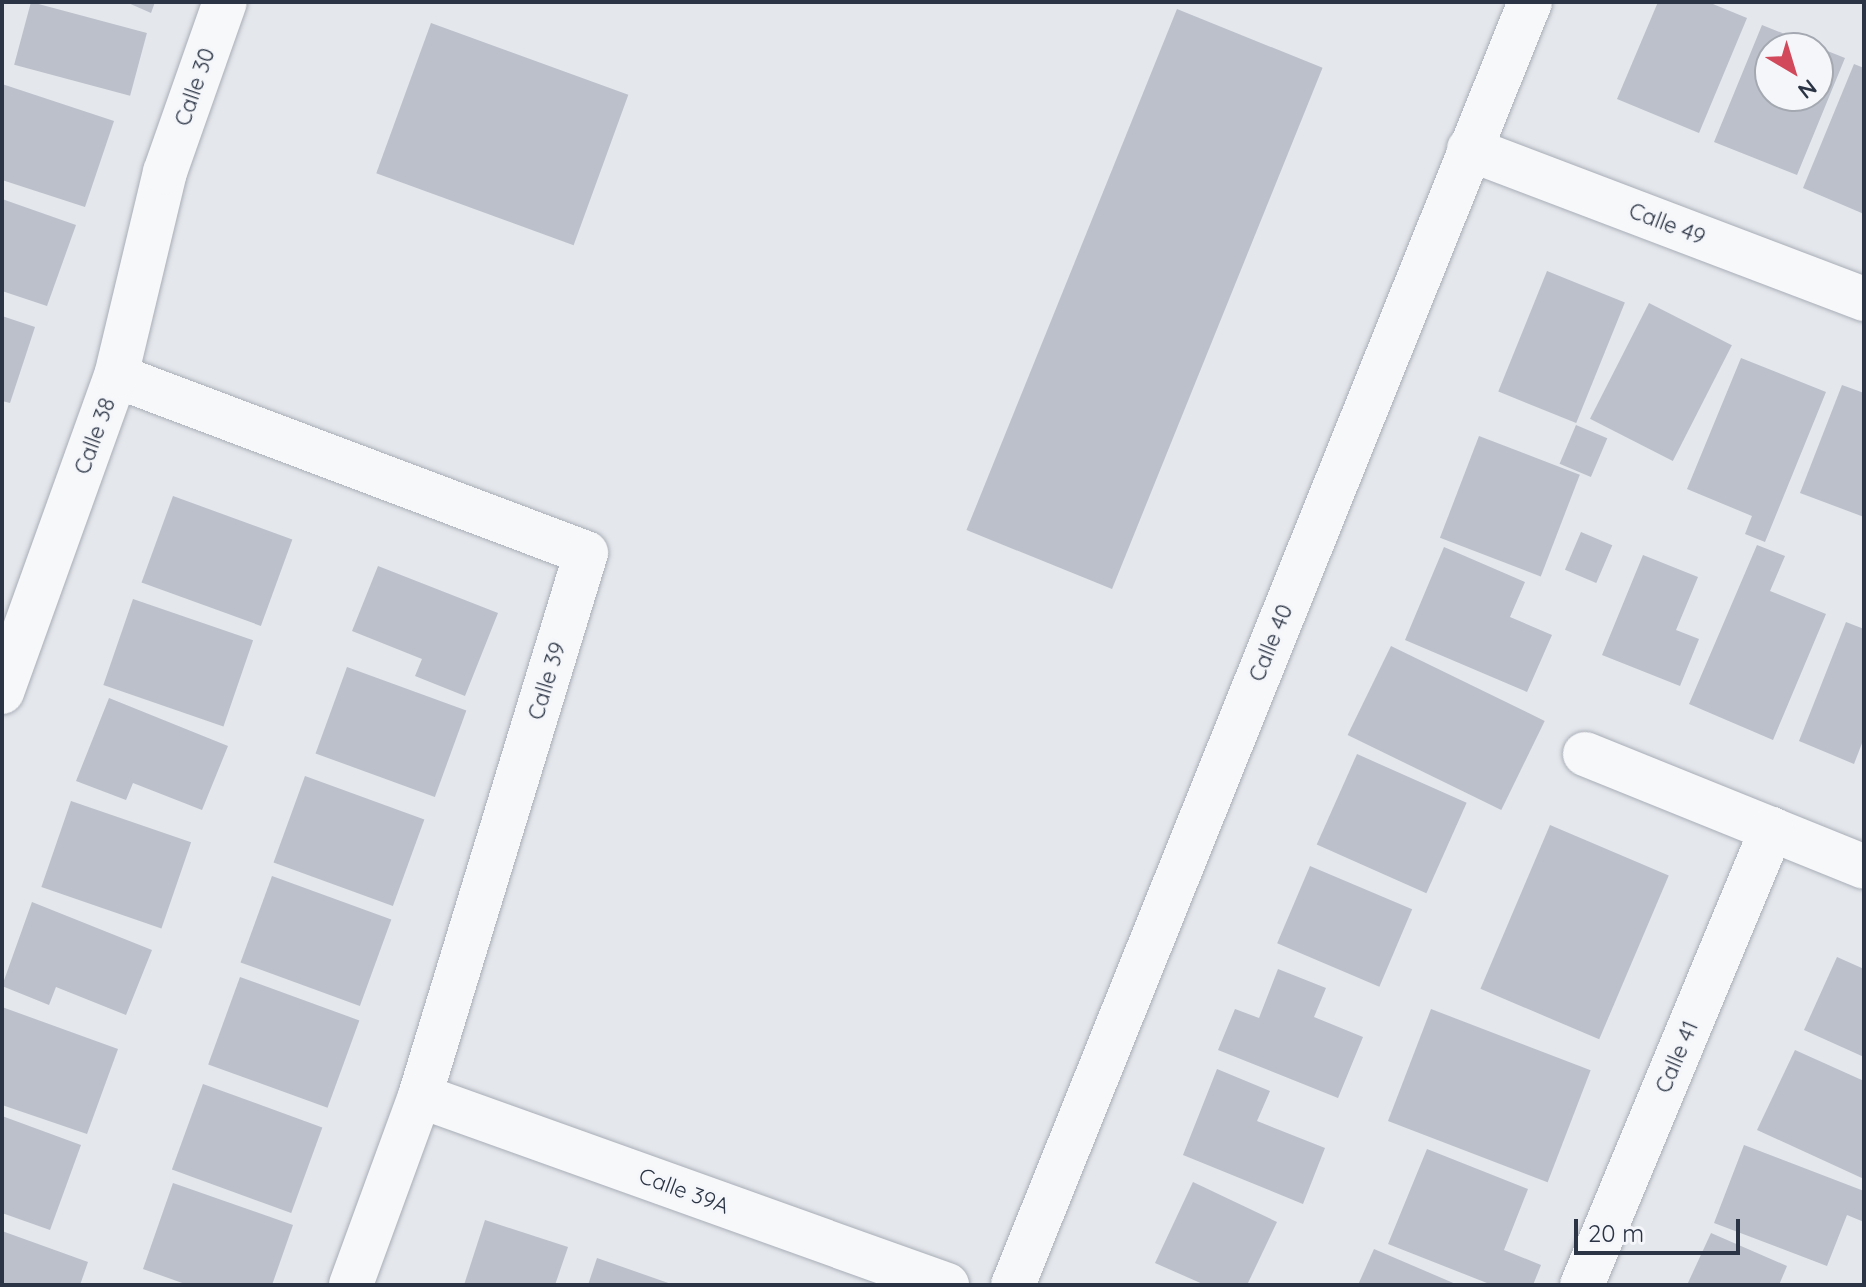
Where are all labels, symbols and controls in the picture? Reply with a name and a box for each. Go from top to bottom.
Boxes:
north arrow [1754,32,1834,112]
street label: Calle 30 [169,45,221,129]
text: N [1793,73,1823,105]
street label: Calle 49 [1625,197,1709,251]
street label: Calle 38 [69,394,121,478]
street label: Calle 40 [1244,601,1298,685]
street label: Calle 39 [523,639,571,723]
street label: Calle 41 [1650,1017,1704,1097]
street label: Calle 39A [635,1163,733,1219]
scale bar [1578,1203,1744,1253]
text: 20 m [1588,1218,1644,1248]

